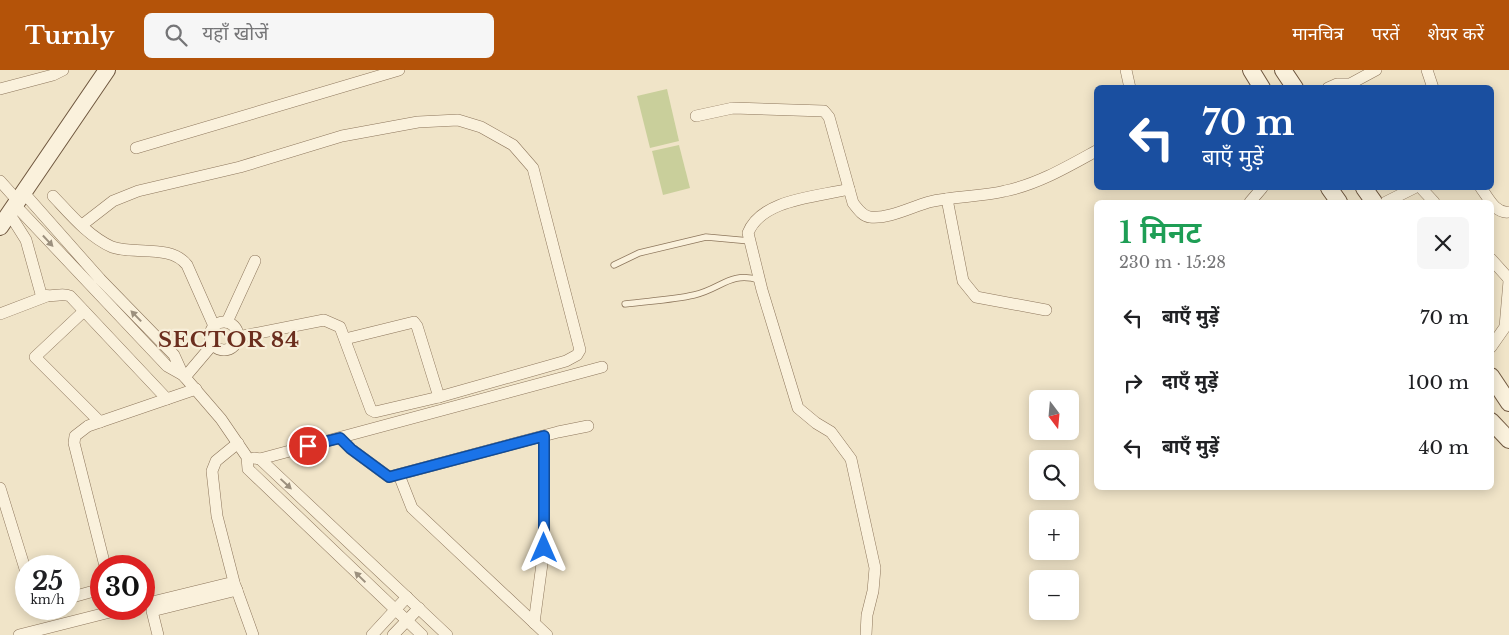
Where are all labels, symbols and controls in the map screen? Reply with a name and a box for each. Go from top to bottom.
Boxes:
search box [144,13,494,58]
text: Turnly [25,21,114,50]
icon: search [162,21,190,49]
text: यहाँ खोजें [202,22,268,45]
text: मानचित्र [1292,23,1344,45]
text: परतें [1372,23,1400,45]
text: शेयर करें [1428,23,1484,45]
text: 70 m [1202,101,1295,144]
icon: left [1119,105,1184,170]
text: बाएँ मुड़ें [1202,144,1264,171]
text: 1 मिनट [1119,214,1201,251]
button: close [1417,217,1469,269]
one-way arrow [42,234,54,246]
text: 230 m · 15:28 [1119,252,1226,272]
icon: left [1119,304,1147,332]
text: बाएँ मुड़ें [1162,305,1219,328]
text: 70 m [1420,306,1469,329]
one-way arrow [130,310,142,322]
district label: SECTOR 84 [158,327,300,353]
icon: right [1119,369,1147,397]
text: दाएँ मुड़ें [1162,370,1218,393]
text: 100 m [1408,371,1469,394]
north arrow [1029,390,1079,440]
map controls [1029,390,1079,620]
pin [287,425,329,467]
icon: arrive [294,432,322,460]
icon: left [1119,434,1147,462]
text: बाएँ मुड़ें [1162,435,1219,458]
text: 40 m [1418,436,1469,459]
button: search [1029,450,1079,500]
one-way arrow [280,478,292,490]
button: + [1029,510,1079,560]
position arrow [517,521,569,573]
speed limit sign: 30 [90,555,155,620]
text: 25 [32,566,63,597]
button: − [1029,570,1079,620]
one-way arrow [354,571,366,583]
text: km/h [30,592,65,607]

